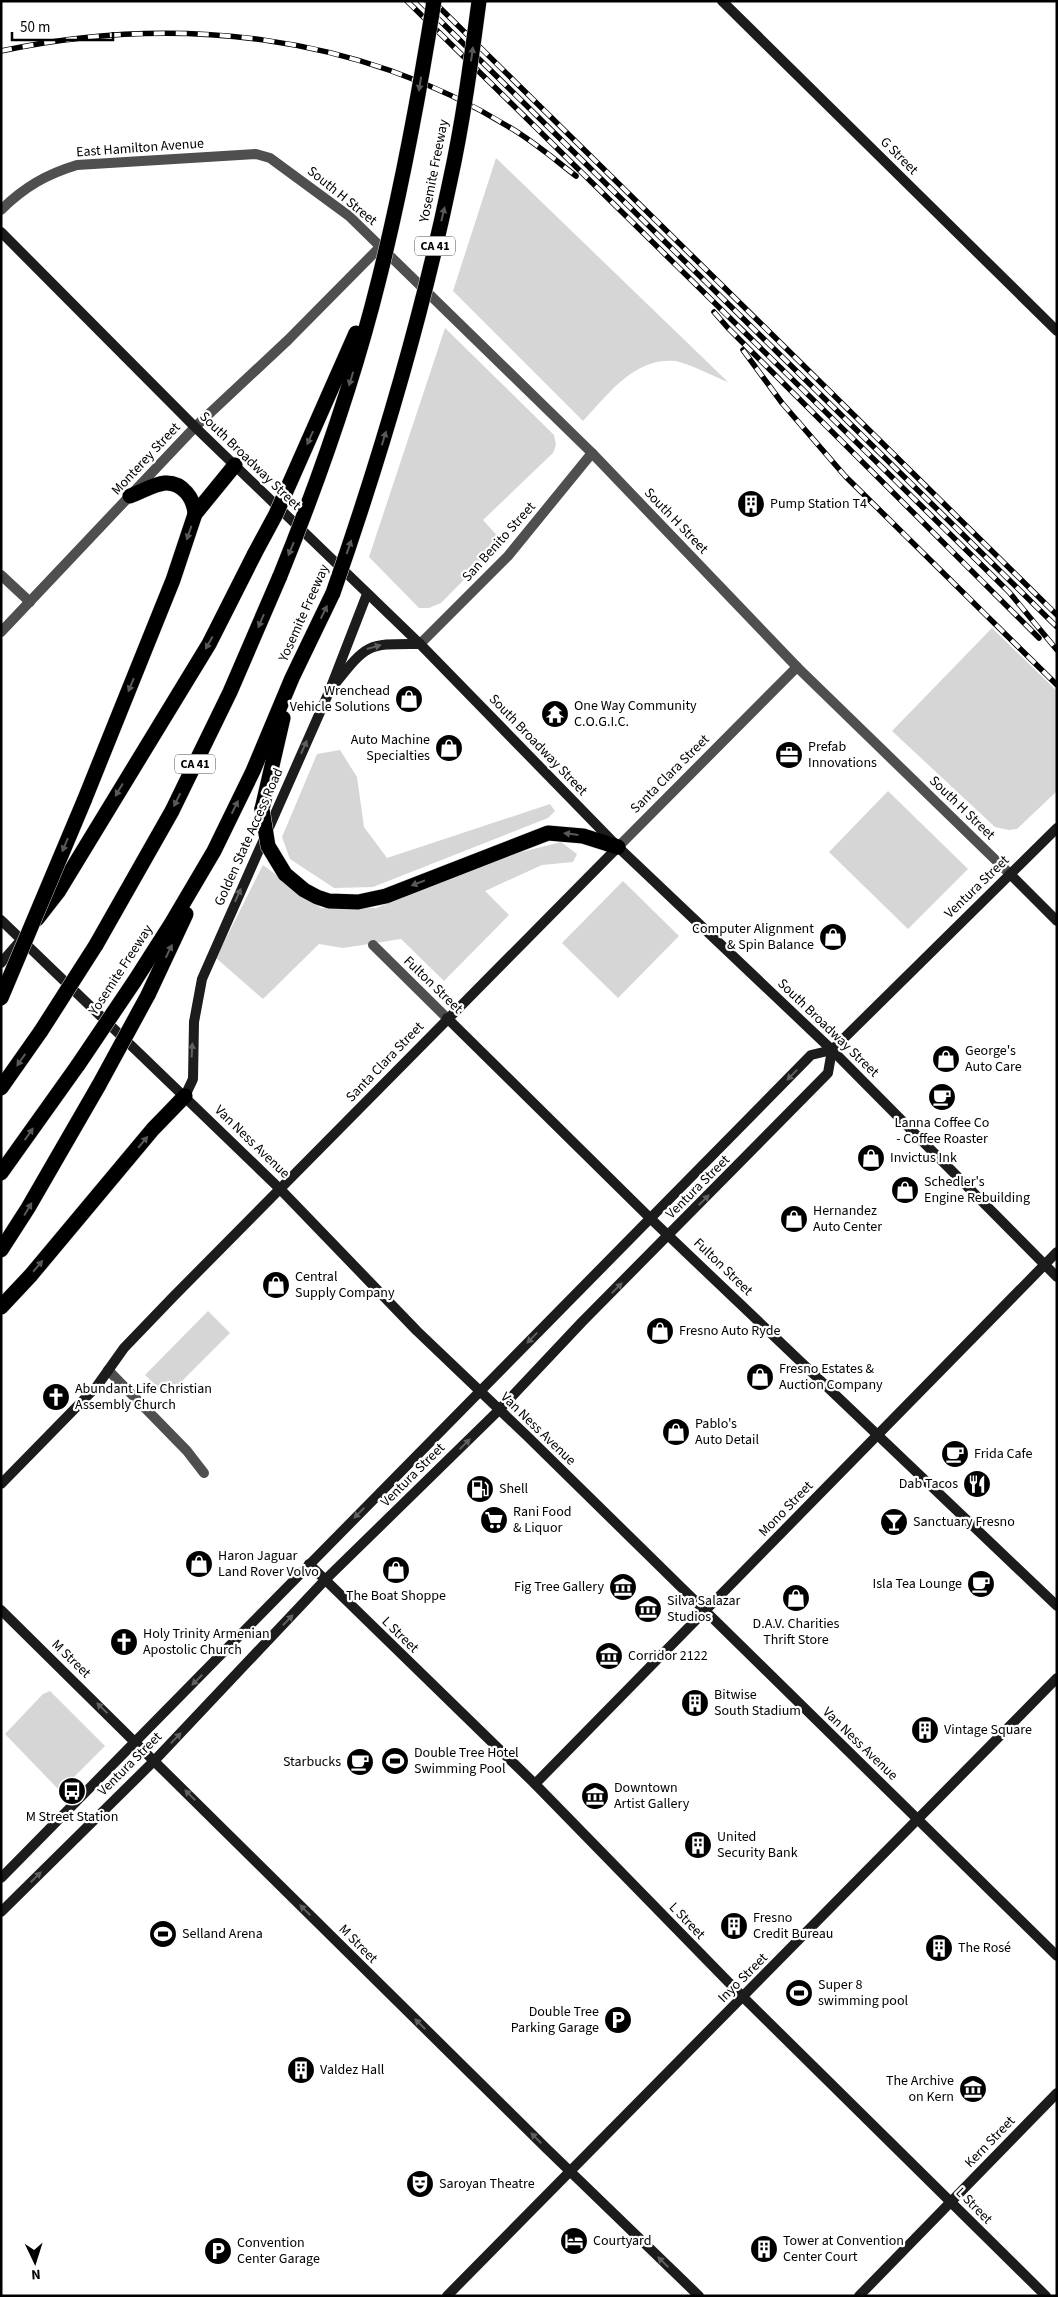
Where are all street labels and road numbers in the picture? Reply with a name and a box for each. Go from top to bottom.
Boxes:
street label: Yosemite Freeway [414,117,454,225]
street label: G Street [875,132,923,180]
street label: East Hamilton Avenue [75,134,205,162]
street label: South H Street [303,162,381,231]
road number: CA 41 [415,237,455,256]
street label: South Broadway Street [195,407,305,515]
street label: Monterey Street [107,418,185,500]
street label: South H Street [639,484,713,559]
street label: San Benito Street [458,497,540,586]
street label: Yosemite Freeway [273,561,335,666]
street label: South Broadway Street [484,690,592,800]
street label: Santa Clara Street [626,730,714,818]
road number: CA 41 [175,754,215,774]
street label: Golden State Access Road [210,765,288,909]
street label: South H Street [925,771,1000,845]
street label: Ventura Street [940,851,1014,923]
street label: Yosemite Freeway [84,920,158,1020]
street label: Fulton Street [399,952,467,1019]
street label: South Broadway Street [773,974,883,1082]
street label: Santa Clara Street [341,1017,429,1107]
street label: Van Ness Avenue [210,1101,294,1183]
street label: Ventura Street [661,1150,735,1224]
street label: Fulton Street [689,1234,757,1301]
street label: Van Ness Avenue [496,1388,580,1470]
street label: Ventura Street [376,1438,450,1512]
street label: Mono Street [754,1476,818,1541]
street label: L Street [377,1612,423,1658]
street label: M Street [47,1635,95,1683]
street label: Van Ness Avenue [818,1703,902,1785]
street label: Ventura Street [93,1727,167,1801]
street label: L Street [664,1898,710,1944]
street label: M Street [334,1920,382,1968]
street label: Inyo Street [714,1948,773,2007]
street label: Kern Street [960,2111,1020,2172]
street label: L Street [951,2183,997,2229]

